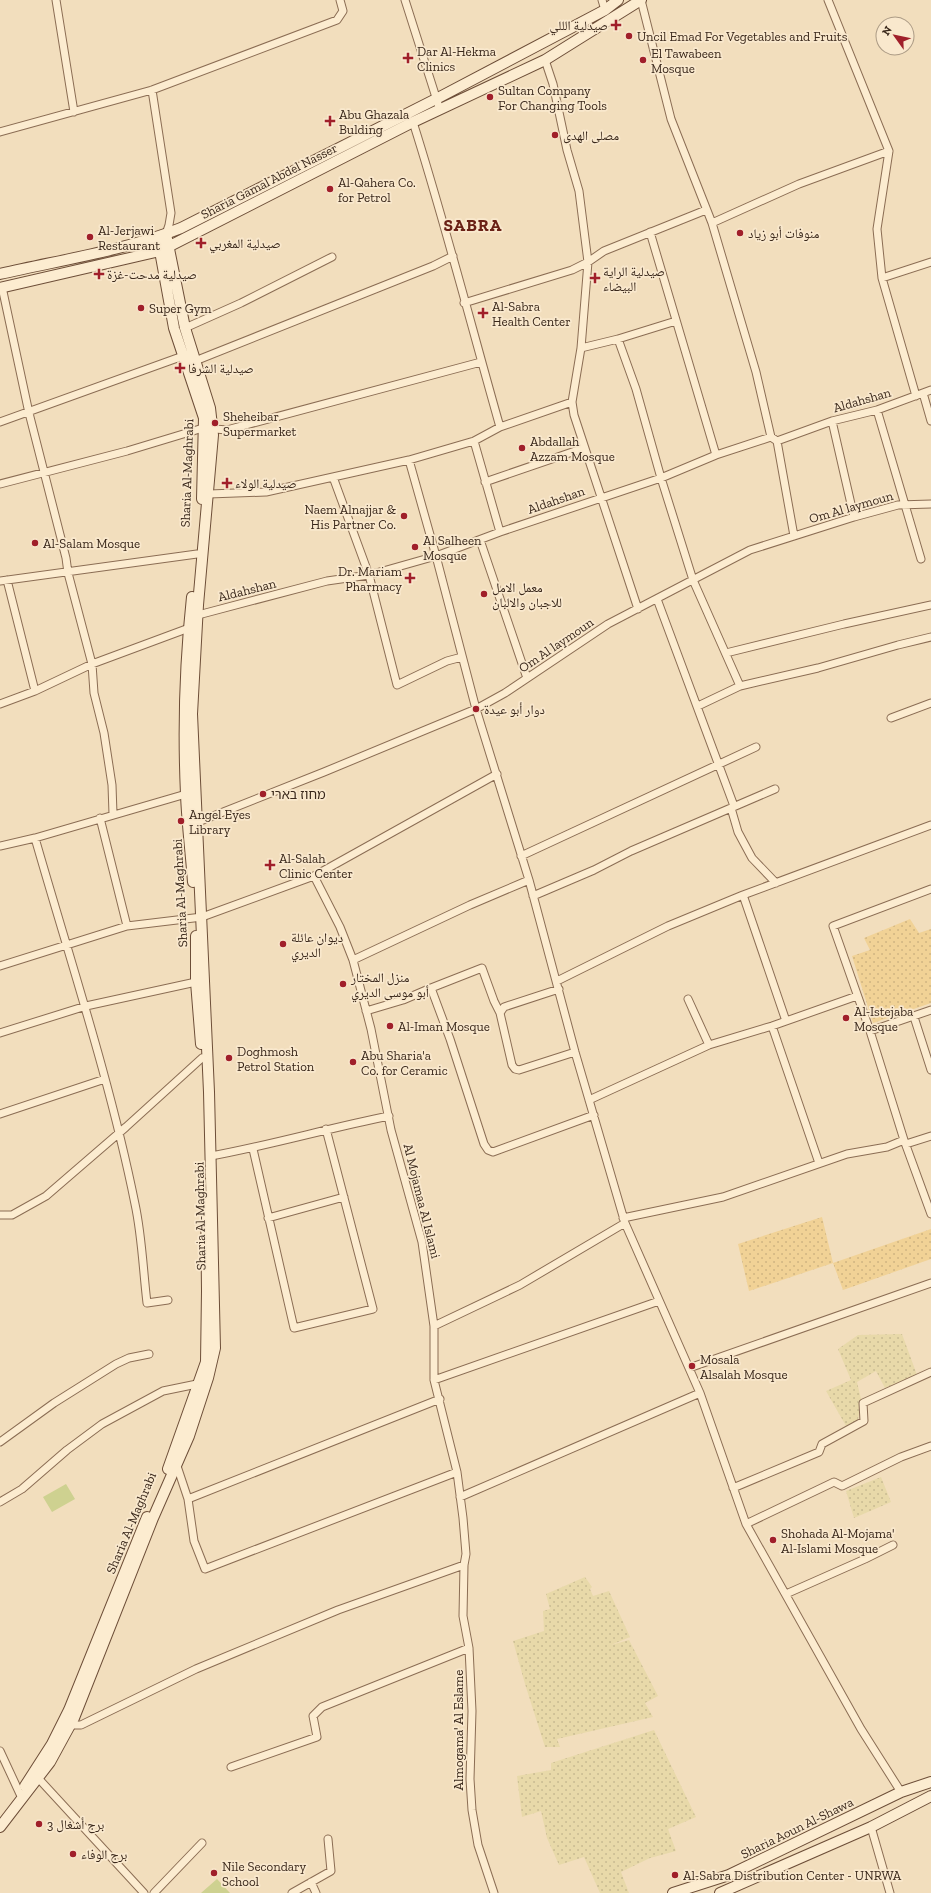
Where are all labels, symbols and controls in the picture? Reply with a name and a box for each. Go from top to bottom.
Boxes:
north arrow [875,16,915,56]
place label: صيدلية الللي [550,18,608,36]
marker: صيدلية الللي [611,20,621,30]
text: N [879,23,895,38]
place label: Uncil Emad For Vegetables and Fruits [637,29,848,44]
marker: Uncil Emad For Vegetables and Fruits [624,31,634,41]
place label: Dar Al-Hekma Clinics [417,44,497,74]
place label: El Tawabeen Mosque [651,46,722,76]
marker: Dar Al-Hekma Clinics [402,52,414,64]
marker: El Tawabeen Mosque [638,55,648,65]
place label: Sultan Company For Changing Tools [498,83,607,113]
marker: Sultan Company For Changing Tools [485,92,495,102]
place label: Abu Ghazala Bulding [339,107,410,137]
marker: Abu Ghazala Bulding [324,115,336,127]
place label: مصلى الهدى [563,128,619,144]
marker: مصلى الهدى [550,130,560,140]
street label: Sharia Gamal Abdel Nasser [198,140,340,222]
place label: Al-Qahera Co. for Petrol [338,175,416,205]
marker: Al-Qahera Co. for Petrol [325,184,335,194]
district label: SABRA [444,215,502,235]
place label: Al-Jerjawi Restaurant [98,223,160,253]
place label: منوفات أبو زياد [748,226,819,242]
marker: منوفات أبو زياد [735,228,745,238]
marker: Al-Jerjawi Restaurant [85,232,95,242]
place label: صيدلية المغربي [209,236,281,254]
marker: صيدلية المغربي [196,238,206,248]
place label: صيدلية الراية البيضاء [603,264,665,294]
place label: صيدلية مدحت-غزة [107,267,197,283]
marker: صيدلية مدحت-غزة [94,269,104,279]
marker: صيدلية الراية البيضاء [590,273,600,283]
place label: Al-Sabra Health Center [492,299,571,329]
place label: Super Gym [149,301,212,316]
marker: Super Gym [136,303,146,313]
marker: Al-Sabra Health Center [477,307,489,319]
place label: صيدلية الشرفا [188,361,254,377]
marker: صيدلية الشرفا [175,363,185,373]
street label: Aldahshan [831,384,893,415]
place label: Sheheibar Supermarket [223,409,296,439]
street label: Sharia Al-Maghrabi [178,418,196,528]
marker: Sheheibar Supermarket [210,418,220,428]
place label: Abdallah Azzam Mosque [530,434,615,464]
marker: Abdallah Azzam Mosque [517,443,527,453]
place label: صيدلية الولاء [235,476,297,492]
marker: صيدلية الولاء [222,478,232,488]
street label: Aldahshan [526,483,587,517]
street label: Om Al laymoun [807,488,895,526]
place label: Naem Alnajjar & His Partner Co. [304,502,397,532]
marker: Naem Alnajjar & His Partner Co. [399,511,409,521]
place label: Al Salheen Mosque [423,533,482,563]
place label: Al-Salam Mosque [43,536,140,551]
marker: Al-Salam Mosque [30,538,40,548]
marker: Al Salheen Mosque [410,542,420,552]
place label: Dr. Mariam Pharmacy [338,564,403,594]
marker: Dr. Mariam Pharmacy [405,573,415,583]
street label: Aldahshan [216,575,278,604]
place label: معمل الامل للاجبان والالبان [492,580,562,611]
marker: معمل الامل للاجبان والالبان [479,589,489,599]
street label: Om Al laymoun [516,614,597,675]
place label: دوار أبو عيدة [484,702,545,718]
marker: دوار أبو عيدة [471,704,481,714]
place label: מחוז בארי [271,787,326,802]
marker: מחוז בארי [258,789,268,799]
place label: Angel Eyes Library [189,807,251,837]
marker: Angel Eyes Library [176,816,186,826]
street label: Sharia Al-Maghrabi [170,838,190,948]
place label: Al-Salah Clinic Center [279,851,353,881]
marker: Al-Salah Clinic Center [264,859,276,871]
place label: ديوان عائلة الديري [291,930,343,963]
marker: ديوان عائلة الديري [278,939,288,949]
place label: منزل المختار أبو موسى الديري [350,970,429,1003]
marker: منزل المختار أبو موسى الديري [338,979,348,989]
place label: Al-Istejaba Mosque [854,1004,914,1034]
marker: Al-Istejaba Mosque [841,1013,851,1023]
place label: Al-Iman Mosque [398,1019,490,1034]
marker: Al-Iman Mosque [385,1021,395,1031]
place label: Doghmosh Petrol Station [237,1044,315,1074]
place label: Abu Sharia'a Co. for Ceramic [361,1048,448,1078]
marker: Doghmosh Petrol Station [224,1053,234,1063]
marker: Abu Sharia'a Co. for Ceramic [348,1057,358,1067]
street label: Al Mojamaa Al Islami [400,1142,444,1261]
street label: Sharia Al-Maghrabi [192,1161,208,1270]
place label: Mosala Alsalah Mosque [700,1352,788,1382]
marker: Mosala Alsalah Mosque [687,1361,697,1371]
street label: Sharia Al-Maghrabi [103,1470,159,1576]
place label: Shohada Al-Mojama' Al-Islami Mosque [781,1526,894,1556]
marker: Shohada Al-Mojama' Al-Islami Mosque [768,1535,778,1545]
street label: Almogama' Al Eslame [451,1670,466,1790]
street label: Sharia Aoun Al-Shawa [738,1794,856,1862]
place label: برج أشغال 3 [47,1817,104,1834]
marker: برج أشغال 3 [34,1819,44,1829]
place label: برج الوفاء [81,1847,127,1864]
marker: برج الوفاء [68,1849,78,1859]
place label: Nile Secondary School [222,1859,307,1889]
marker: Nile Secondary School [209,1868,219,1878]
place label: Al-Sabra Distribution Center - UNRWA [683,1868,902,1883]
marker: Al-Sabra Distribution Center - UNRWA [670,1870,680,1880]

